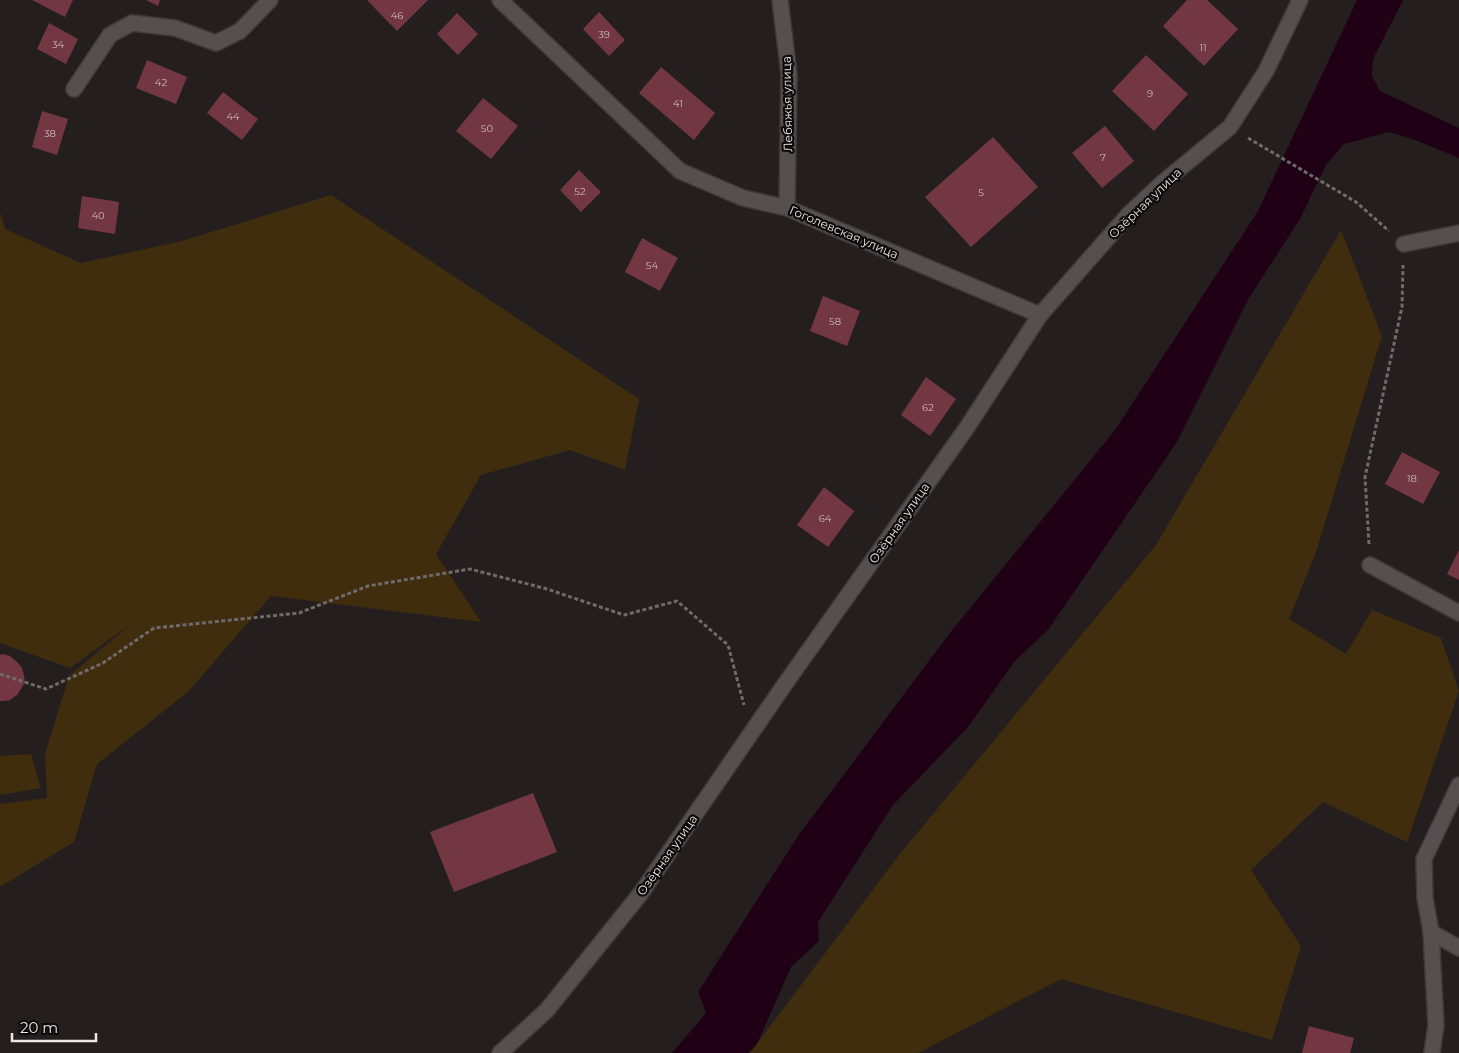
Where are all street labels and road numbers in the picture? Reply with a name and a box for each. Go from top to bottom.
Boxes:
street label: Лебяжья улица [779,56,795,152]
street label: Озёрная улица [1106,165,1184,241]
street label: Гоголевская улица [787,202,901,262]
street label: Озёрная улица [866,480,932,566]
street label: Озёрная улица [634,812,700,898]

